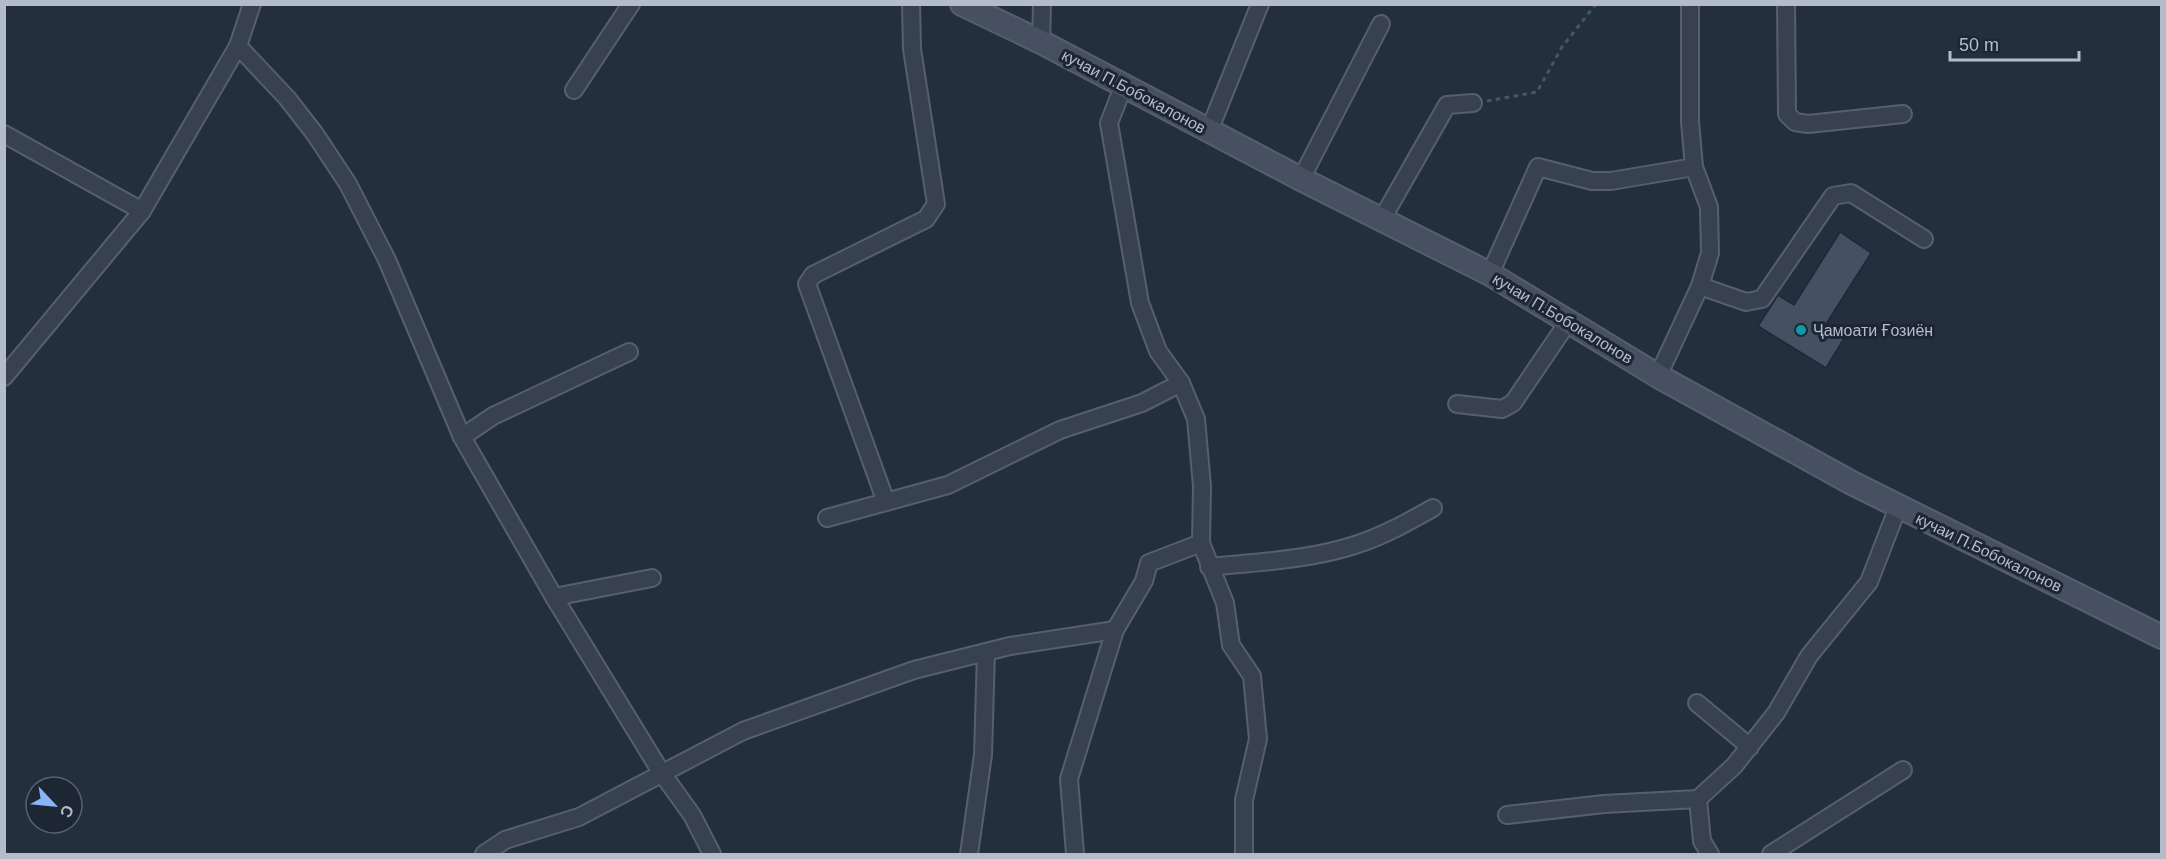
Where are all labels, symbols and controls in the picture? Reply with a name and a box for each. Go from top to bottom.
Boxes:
scale bar [1950,24,2079,62]
text: 50 m [1959,35,1999,55]
street label: кучаи П.Бобокалонов [1059,46,1208,137]
street label: кучаи П.Бобокалонов [1490,270,1636,367]
place label: Ҷамоати Ғозиён [1813,322,1933,339]
marker: Ҷамоати Ғозиён [1794,323,1808,337]
street label: кучаи П.Бобокалонов [1913,510,2064,595]
north arrow [24,775,84,835]
text: С [57,802,77,821]

